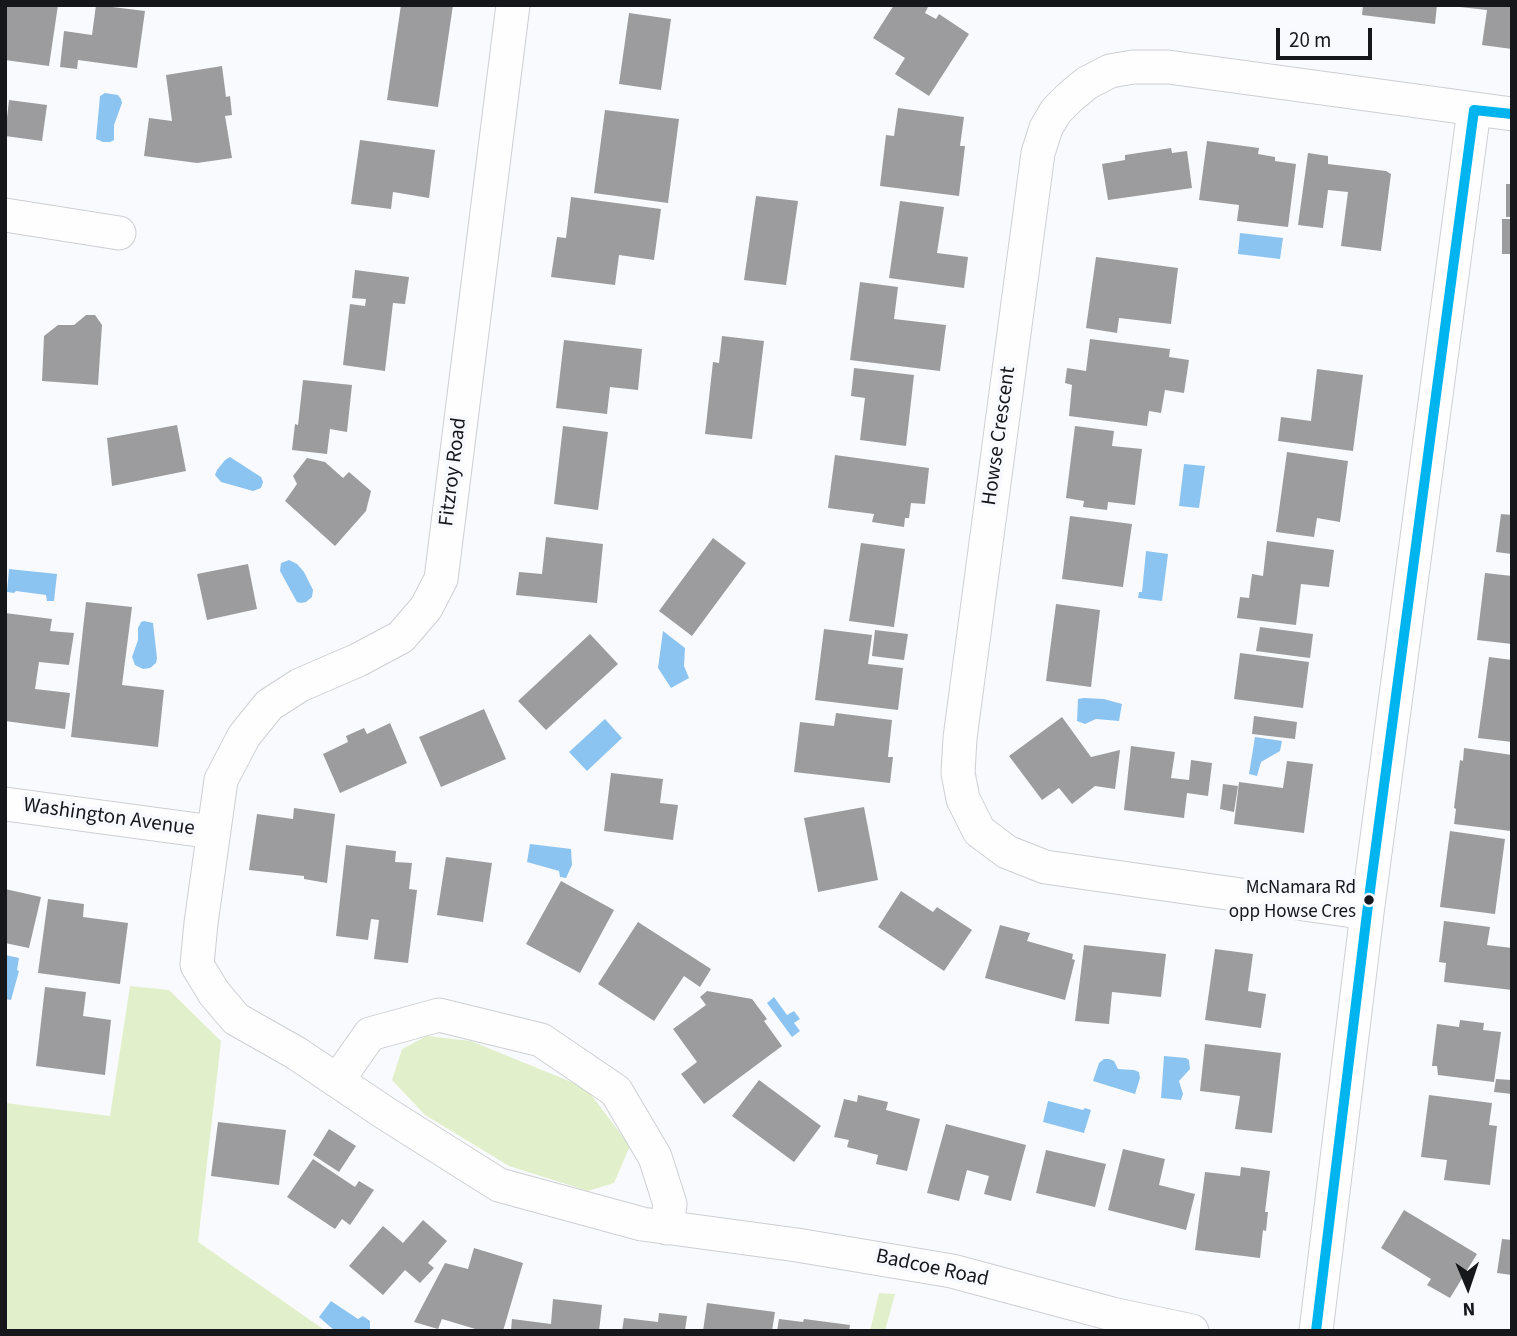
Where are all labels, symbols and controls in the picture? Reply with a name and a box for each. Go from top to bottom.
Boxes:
scale bar [1279,14,1375,58]
text: 20 m [1289,25,1331,55]
street label: Howse Crescent [978,365,1022,507]
street label: Fitzroy Road [435,416,473,528]
street label: Washington Avenue [22,793,196,843]
place label: McNamara Rd opp Howse Cres [1229,878,1356,922]
marker: McNamara Rd opp Howse Cres [1362,893,1376,907]
street label: Badcoe Road [873,1245,991,1293]
north arrow [1433,1252,1503,1322]
text: N [1462,1295,1476,1322]

